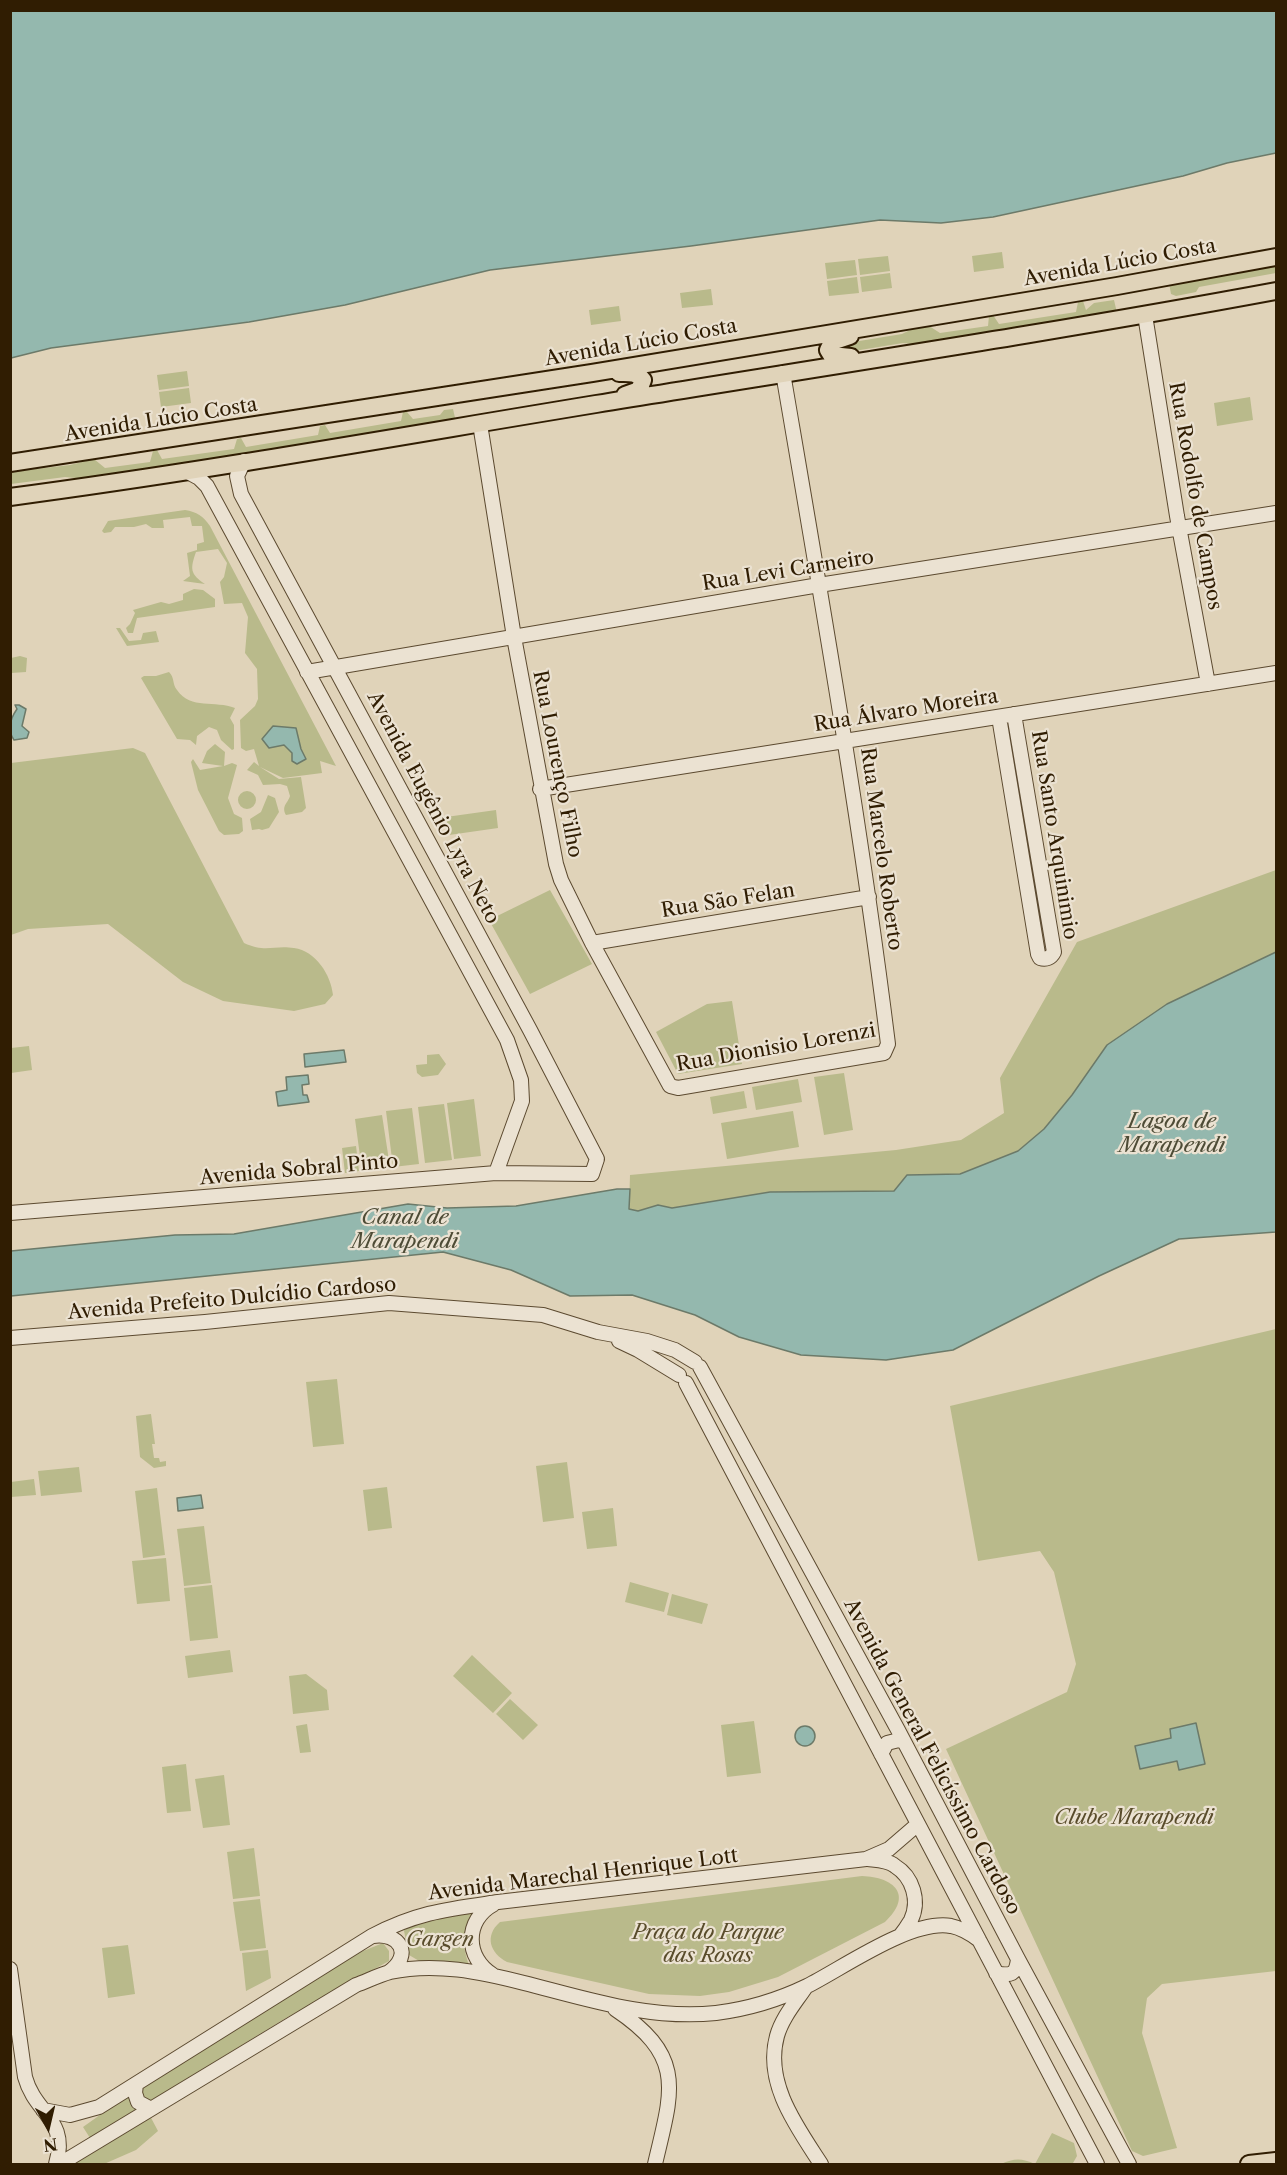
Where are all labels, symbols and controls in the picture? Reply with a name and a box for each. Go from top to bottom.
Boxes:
street label: Avenida Lúcio Costa [1022,234,1218,292]
street label: Avenida Lúcio Costa [543,314,739,372]
street label: Rua Rodolfo de Campos [1163,380,1227,612]
street label: Avenida Lúcio Costa [63,393,259,447]
street label: Rua Levi Carneiro [700,546,876,596]
street label: Rua Lourenço Filho [527,668,587,860]
street label: Rua Álvaro Moreira [812,685,1000,737]
street label: Avenida Eugênio Lyra Neto [361,688,505,928]
street label: Rua Santo Arquinimio [1026,729,1082,941]
street label: Rua Marcelo Roberto [855,746,907,952]
street label: Rua São Felan [659,879,797,923]
street label: Rua Dionisio Lorenzi [674,1019,878,1077]
water label: Lagoa de Marapendi [1119,1109,1225,1159]
street label: Avenida Sobral Pinto [199,1149,399,1191]
water label: Canal de Marapendi [352,1205,458,1255]
street label: Avenida Prefeito Dulcídio Cardoso [67,1273,397,1325]
street label: Avenida General Felicíssimo Cardoso [838,1595,1026,1919]
park label: Clube Marapendi [1054,1806,1214,1830]
street label: Avenida Marechal Henrique Lott [427,1844,739,1906]
park label: Praça do Parque das Rosas [632,1921,784,1968]
park label: Gargen [406,1928,474,1952]
north arrow [18,2097,78,2157]
text: N [42,2134,59,2156]

